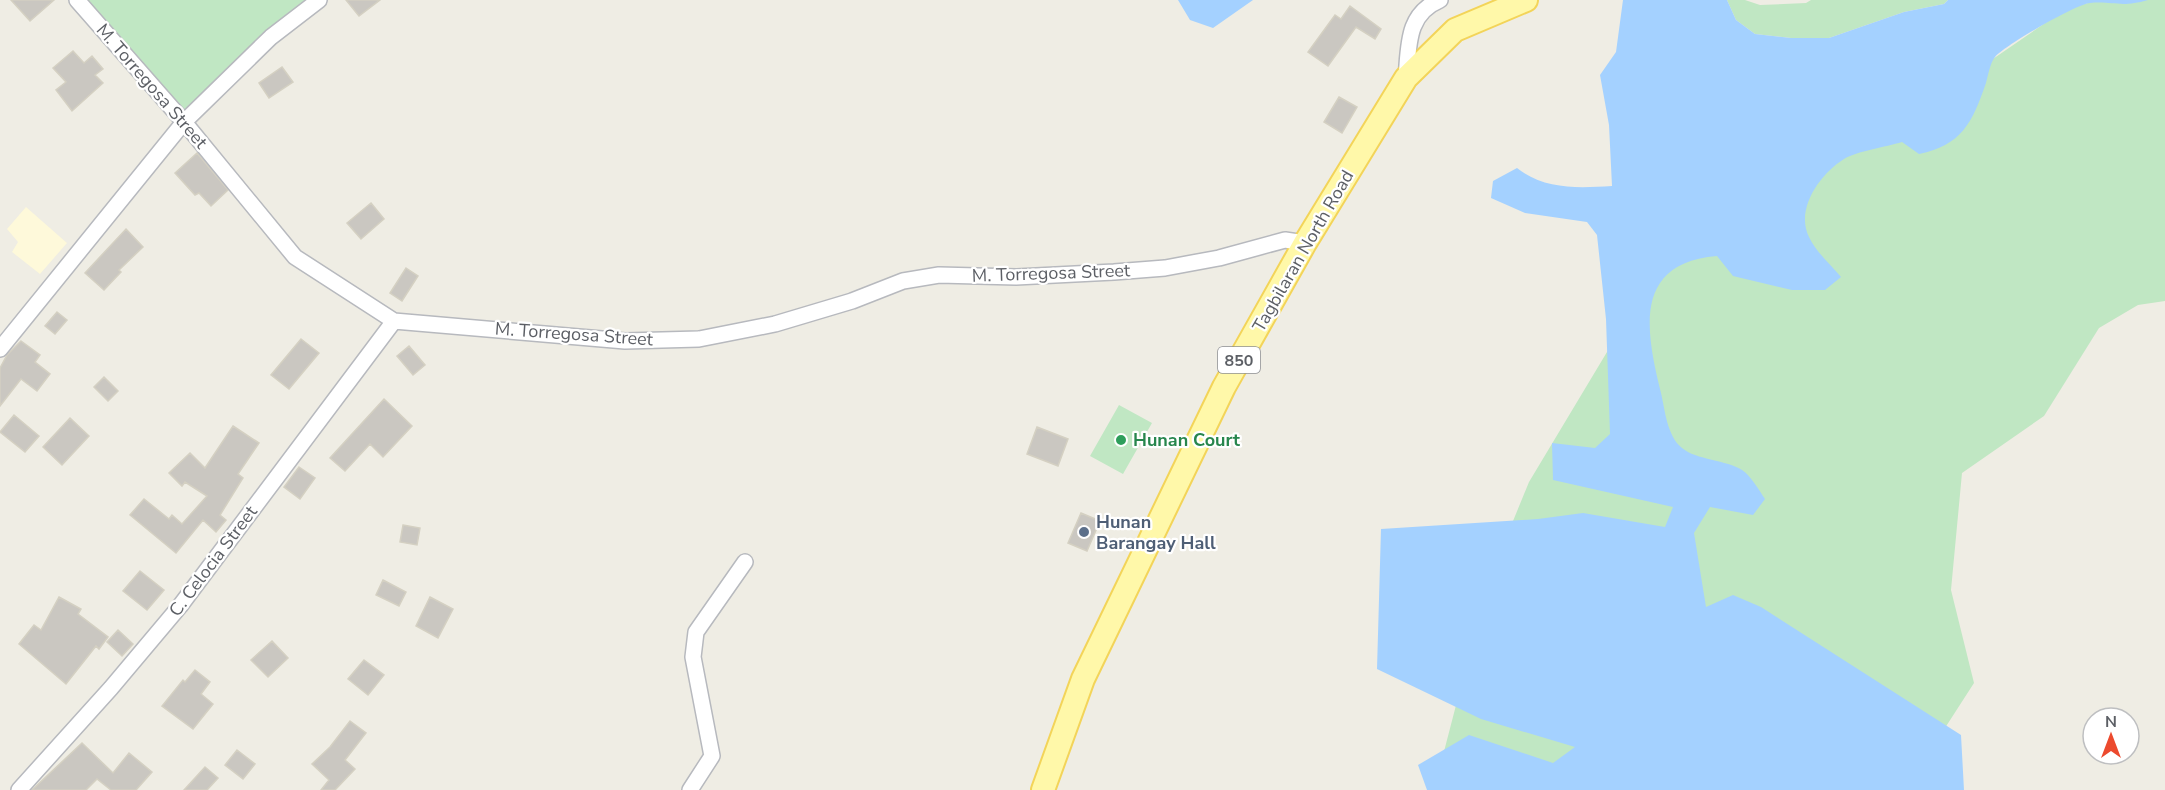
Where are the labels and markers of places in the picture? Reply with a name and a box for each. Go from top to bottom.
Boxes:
place label: Hunan Court [1133,428,1240,452]
marker: Hunan Court [1114,433,1128,447]
place label: Hunan Barangay Hall [1096,510,1216,555]
marker: Hunan Barangay Hall [1077,525,1091,539]

